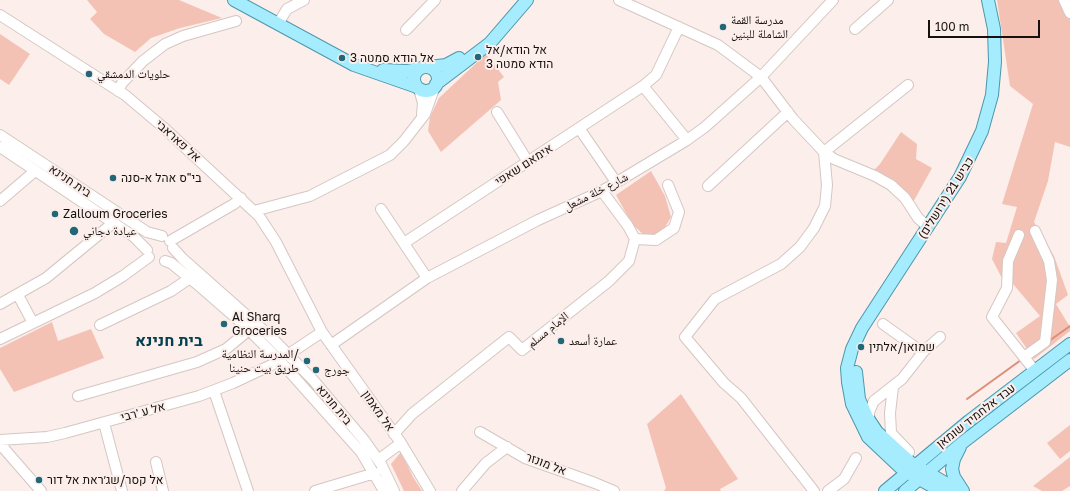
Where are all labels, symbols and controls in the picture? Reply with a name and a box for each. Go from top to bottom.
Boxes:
scale bar [930,12,1042,38]
place label: مدرسة القمة الشاملة للبنين [731,13,788,41]
text: 100 m [935,19,969,34]
marker: مدرسة القمة الشاملة للبنين [718,22,728,32]
place label: אל הודא/אל הודא סמטה 3 [486,43,553,71]
place label: אל הודא סמטה 3 [350,51,434,65]
marker: אל הודא/אל הודא סמטה 3 [473,52,483,62]
marker: אל הודא סמטה 3 [337,53,347,63]
place label: حلويات الدمشقي [97,67,170,81]
marker: حلويات الدمشقي [84,69,94,79]
street label: אל פאראבי [153,117,203,165]
street label: אימאם שאפי [493,141,555,189]
street label: כביש 21 (ירושלים) [915,154,977,242]
street label: בית חנינא [46,162,94,200]
street label: شارع خلة مشعل [561,170,631,214]
place label: בי"ס אהל א-סנה [121,171,201,185]
marker: בי"ס אהל א-סנה [108,173,118,183]
place label: Zalloum Groceries [63,207,168,221]
marker: Zalloum Groceries [50,209,60,219]
place label: عيادة دجاني [83,224,136,238]
marker: عيادة دجاني [68,225,80,237]
street label: الإمام مسلم [524,309,572,351]
place label: Al Sharq Groceries [232,310,287,338]
marker: Al Sharq Groceries [219,319,229,329]
district label: בית חנינא [135,331,203,351]
place label: عمارة أسعد [569,334,617,348]
marker: عمارة أسعد [556,336,566,346]
place label: שמואן/אלתין [869,340,935,354]
marker: שמואן/אלתין [856,342,866,352]
place label: المدرسة النظامية/ طريق بيت حنينا [222,347,299,375]
marker: المدرسة النظامية/ طريق بيت حنينا [302,356,312,366]
place label: جورج [324,363,350,377]
marker: جورج [311,365,321,375]
street label: עבד אלחמיד שומאן [934,381,1018,451]
street label: בית חנינא [313,382,355,428]
street label: אל מאמון [359,388,397,434]
street label: אל ע 'רבי [119,399,167,425]
street label: אל מונזר [524,450,568,478]
place label: אל קסר/שג׳ראת אל דור [47,473,163,487]
marker: אל קסר/שג׳ראת אל דור [34,475,44,485]

